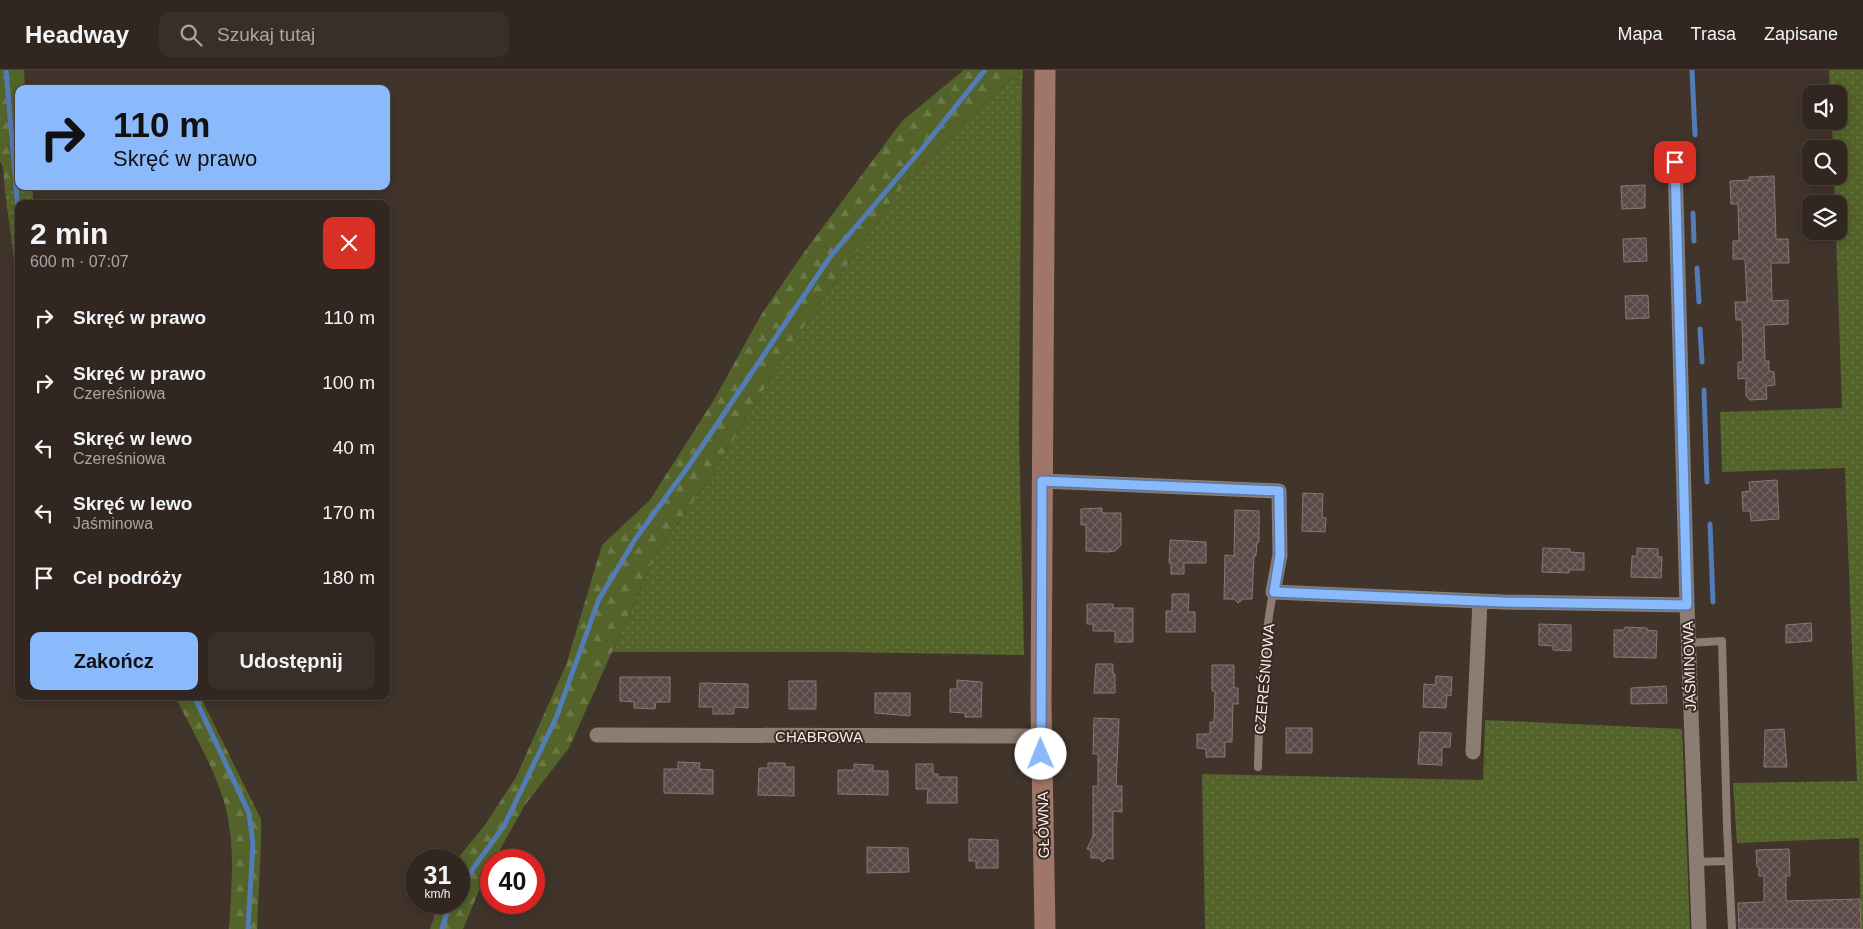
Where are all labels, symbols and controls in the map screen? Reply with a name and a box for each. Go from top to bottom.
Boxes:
search box [159,12,509,57]
text: Headway [25,21,129,48]
icon: search [177,21,205,49]
text: Szukaj tutaj [217,24,315,45]
text: Mapa [1618,24,1663,44]
text: Trasa [1691,24,1736,44]
text: Zapisane [1764,24,1838,44]
map controls [1802,85,1847,240]
button: sound [1802,85,1847,130]
icon: right [30,105,95,170]
text: 110 m [113,105,210,144]
button: search [1802,140,1847,185]
pin [1654,141,1696,183]
text: Skręć w prawo [113,146,257,171]
icon: arrive [1661,148,1689,176]
button: layers [1802,195,1847,240]
text: 2 min [30,217,108,250]
button: close [323,217,375,269]
text: 600 m · 07:07 [30,253,129,270]
icon: right [30,304,58,332]
text: Skręć w prawo [73,307,206,328]
text: 110 m [324,307,375,328]
text: Skręć w prawo [73,363,206,384]
icon: right [30,369,58,397]
text: 100 m [322,372,375,393]
text: Czereśniowa [73,385,165,402]
text: Skręć w lewo [73,428,192,449]
icon: left [30,434,58,462]
text: 40 m [333,437,375,458]
text: Czereśniowa [73,450,165,467]
text: Skręć w lewo [73,493,192,514]
icon: left [30,499,58,527]
text: 170 m [322,502,375,523]
text: Jaśminowa [73,515,153,532]
icon: arrive [30,564,58,592]
text: Cel podróży [73,567,182,588]
text: 180 m [322,567,375,588]
street label: JAŚMINOWA [1679,621,1699,711]
street label: CZEREŚNIOWA [1251,623,1277,735]
button: Zakończ [30,632,198,690]
button: Udostępnij [208,632,375,690]
position arrow [1014,727,1066,779]
street label: CHABROWA [775,728,863,745]
street label: GŁÓWNA [1034,792,1052,858]
speed limit sign: 40 [480,849,545,914]
text: 31 [424,861,451,889]
text: km/h [424,887,451,901]

